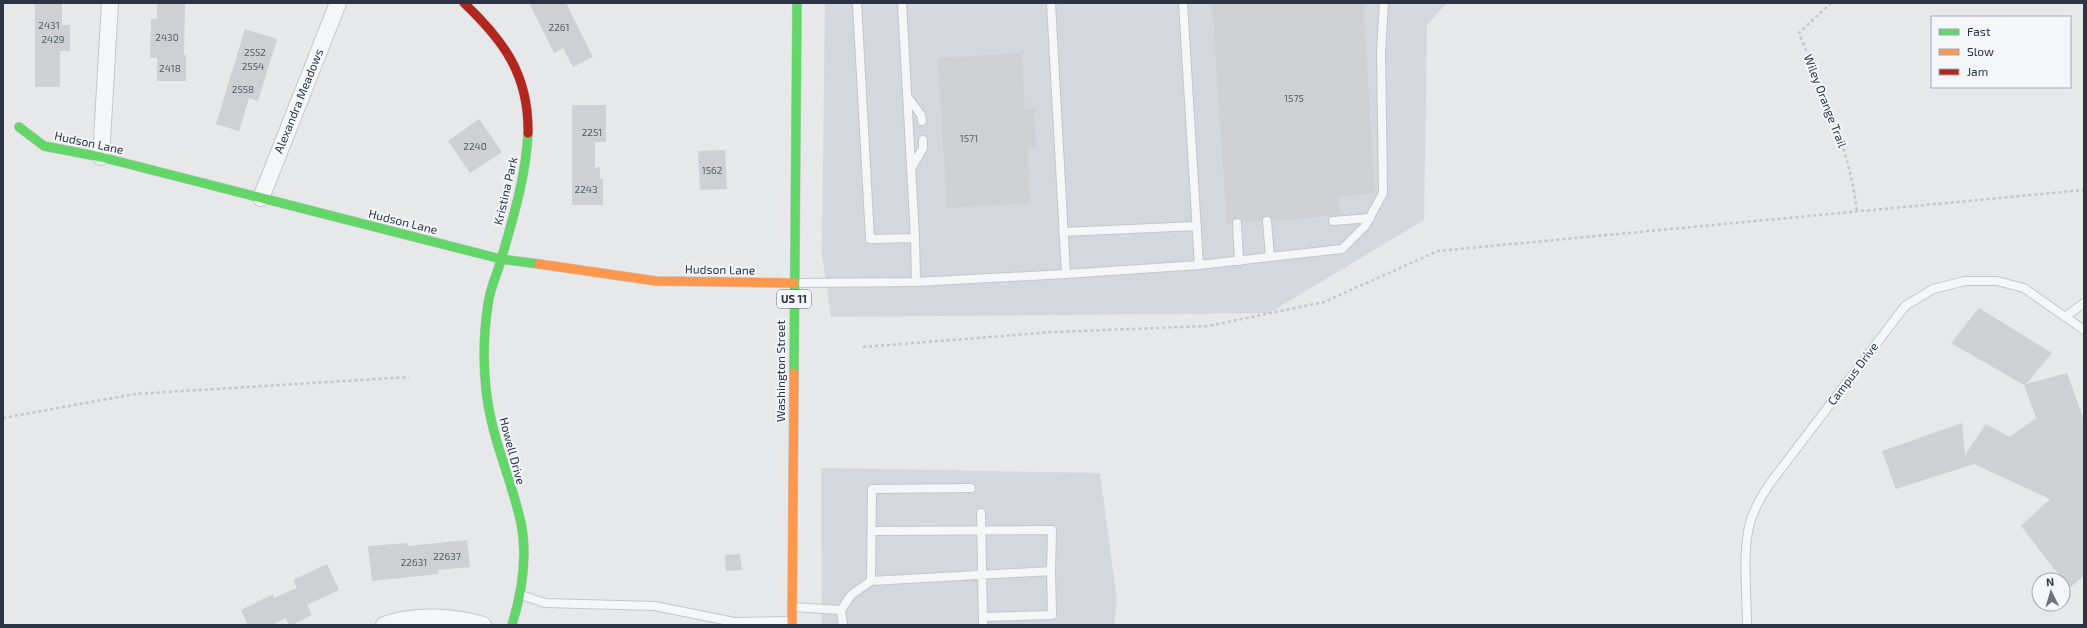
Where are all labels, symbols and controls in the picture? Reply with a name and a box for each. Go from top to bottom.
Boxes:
legend [1931,16,2071,88]
house number: 2431 [38,19,60,31]
house number: 2261 [549,21,569,33]
text: Fast [1967,24,1991,38]
house number: 2430 [155,31,179,43]
house number: 2429 [41,33,65,45]
text: Slow [1967,44,1994,58]
house number: 2552 [244,46,266,58]
street label: Alexandra Meadows [271,46,325,155]
street label: Wiley Orange Trail [1802,52,1850,150]
house number: 2554 [242,60,264,72]
house number: 2418 [159,62,181,74]
text: Jam [1967,64,1988,78]
house number: 2558 [232,83,254,95]
house number: 1575 [1284,92,1304,104]
house number: 2251 [582,126,602,138]
street label: Hudson Lane [53,128,125,156]
house number: 1571 [960,132,978,144]
house number: 2240 [463,140,487,152]
street label: Kristina Park [490,155,520,226]
house number: 1562 [702,164,723,176]
house number: 2243 [575,183,597,195]
street label: Hudson Lane [367,206,439,236]
street label: Hudson Lane [685,261,755,277]
road number: US 11 [777,290,811,308]
street label: Washington Street [773,320,787,422]
street label: Campus Drive [1824,339,1880,408]
street label: Howell Drive [497,416,529,486]
house number: 22637 [433,550,461,562]
house number: 22631 [401,556,427,568]
north arrow [2031,572,2071,612]
text: N [2046,575,2055,588]

